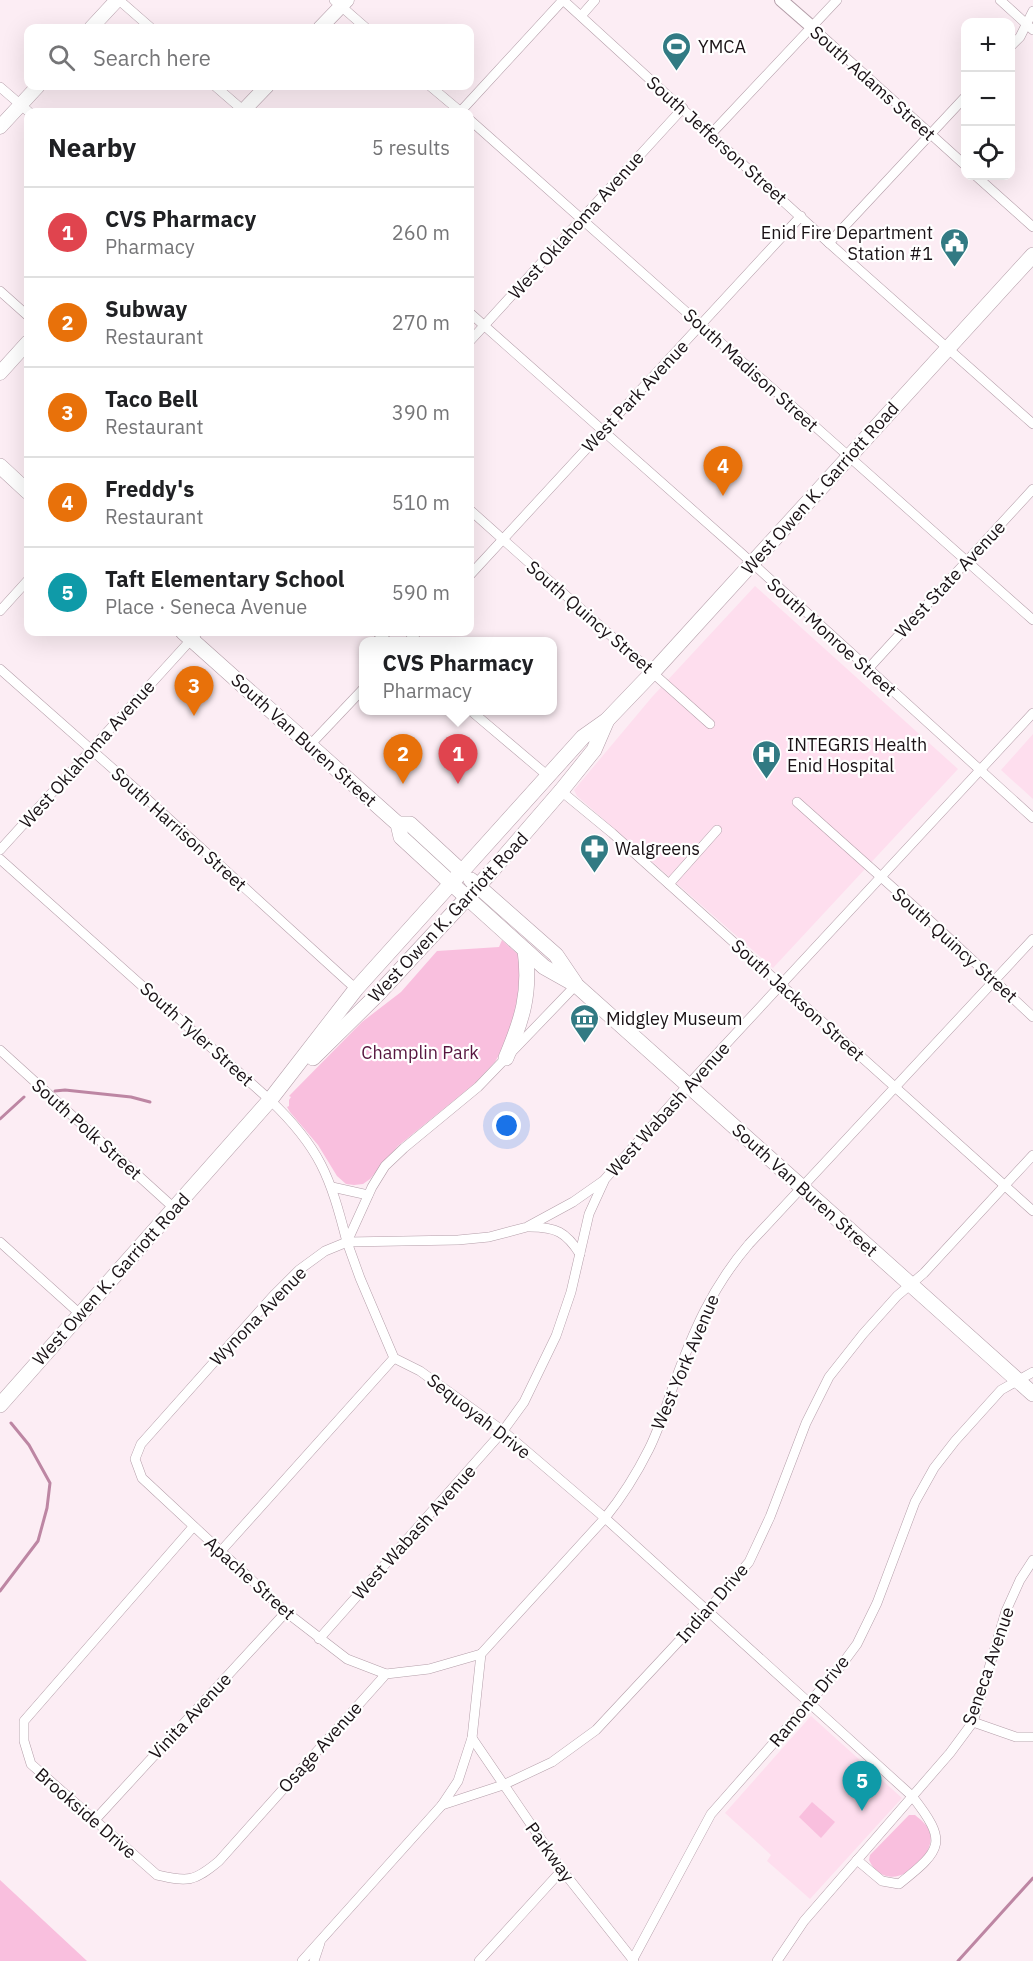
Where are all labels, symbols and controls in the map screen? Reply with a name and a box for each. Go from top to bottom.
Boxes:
map controls [961,18,1015,180]
button: + [961,18,1015,72]
street label: South Adams Street [805,21,941,145]
search box [24,24,474,90]
sports icon: YMCA [661,30,693,72]
place label: YMCA [698,35,746,58]
icon: search [45,41,78,74]
text: Search here [93,43,211,72]
street label: South Jefferson Street [642,71,792,209]
button: − [961,72,1015,126]
button: locate [961,126,1015,180]
text: Nearby [48,130,136,164]
text: 5 results [372,134,450,161]
street label: West Oklahoma Avenue [503,146,649,304]
text: CVS Pharmacy [105,204,256,233]
text: 1 [62,219,74,246]
text: 260 m [392,219,450,246]
place label: Enid Fire Department Station #1 [761,221,933,265]
public building icon: Enid Fire Department Station #1 [938,226,970,268]
text: Pharmacy [105,233,195,260]
text: Subway [105,294,187,323]
street label: South Madison Street [679,303,823,437]
text: 2 [62,309,74,336]
text: 270 m [392,309,450,336]
text: Restaurant [105,323,203,350]
street label: West Park Avenue [577,335,693,457]
text: Taco Bell [105,384,198,413]
street label: West Owen K. Garriott Road [736,397,904,579]
text: 3 [62,399,74,426]
text: 390 m [392,399,450,426]
text: Restaurant [105,413,203,440]
pin: 4 [704,446,742,496]
text: Freddy's [105,474,194,503]
text: 4 [62,489,74,516]
text: 510 m [392,489,450,516]
text: Restaurant [105,503,203,530]
street label: West State Avenue [890,516,1010,642]
street label: South Quincy Street [522,556,658,678]
text: Taft Elementary School [105,564,345,593]
street label: South Monroe Street [762,573,902,701]
text: 5 [62,579,74,606]
text: 590 m [392,579,450,606]
text: Place · Seneca Avenue [105,593,307,620]
popup [359,637,557,715]
text: CVS Pharmacy [382,648,534,677]
pin: 3 [174,666,214,716]
street label: South Van Buren Street [226,668,382,812]
street label: West Oklahoma Avenue [14,675,160,833]
text: Pharmacy [382,677,472,704]
place label: INTEGRIS Health Enid Hospital [787,733,927,777]
pin: 2 [384,734,422,784]
pin: 1 [438,734,478,784]
hospital icon: INTEGRIS Health Enid Hospital [750,738,782,780]
street label: South Harrison Street [107,762,251,896]
street label: West Owen K. Garriott Road [363,827,533,1007]
pharmacy icon: Walgreens [578,832,610,874]
place label: Walgreens [615,837,700,860]
street label: South Quincy Street [888,883,1022,1007]
street label: South Jackson Street [727,934,869,1066]
street label: South Tyler Street [135,977,259,1091]
museum icon: Midgley Museum [569,1002,601,1044]
place label: Midgley Museum [606,1007,742,1030]
street label: West Wabash Avenue [601,1037,735,1181]
park label: Champlin Park [361,1041,479,1064]
street label: South Polk Street [27,1074,147,1184]
your location [492,1111,521,1140]
street label: South Van Buren Street [727,1118,883,1262]
street label: West Owen K. Garriott Road [27,1188,195,1370]
street label: Wynona Avenue [205,1261,311,1371]
street label: West York Avenue [646,1291,724,1433]
street label: Sequoyah Drive [422,1368,536,1464]
street label: West Wabash Avenue [347,1460,481,1604]
street label: Apache Street [200,1531,300,1625]
street label: Indian Drive [671,1558,753,1648]
street label: Seneca Avenue [957,1604,1019,1728]
street label: Ramona Drive [764,1650,854,1752]
street label: Vinita Avenue [144,1668,236,1764]
street label: Osage Avenue [273,1697,367,1797]
pin: 5 [842,1762,882,1811]
street label: Brookside Drive [30,1763,142,1864]
street label: Parkway [521,1817,579,1887]

